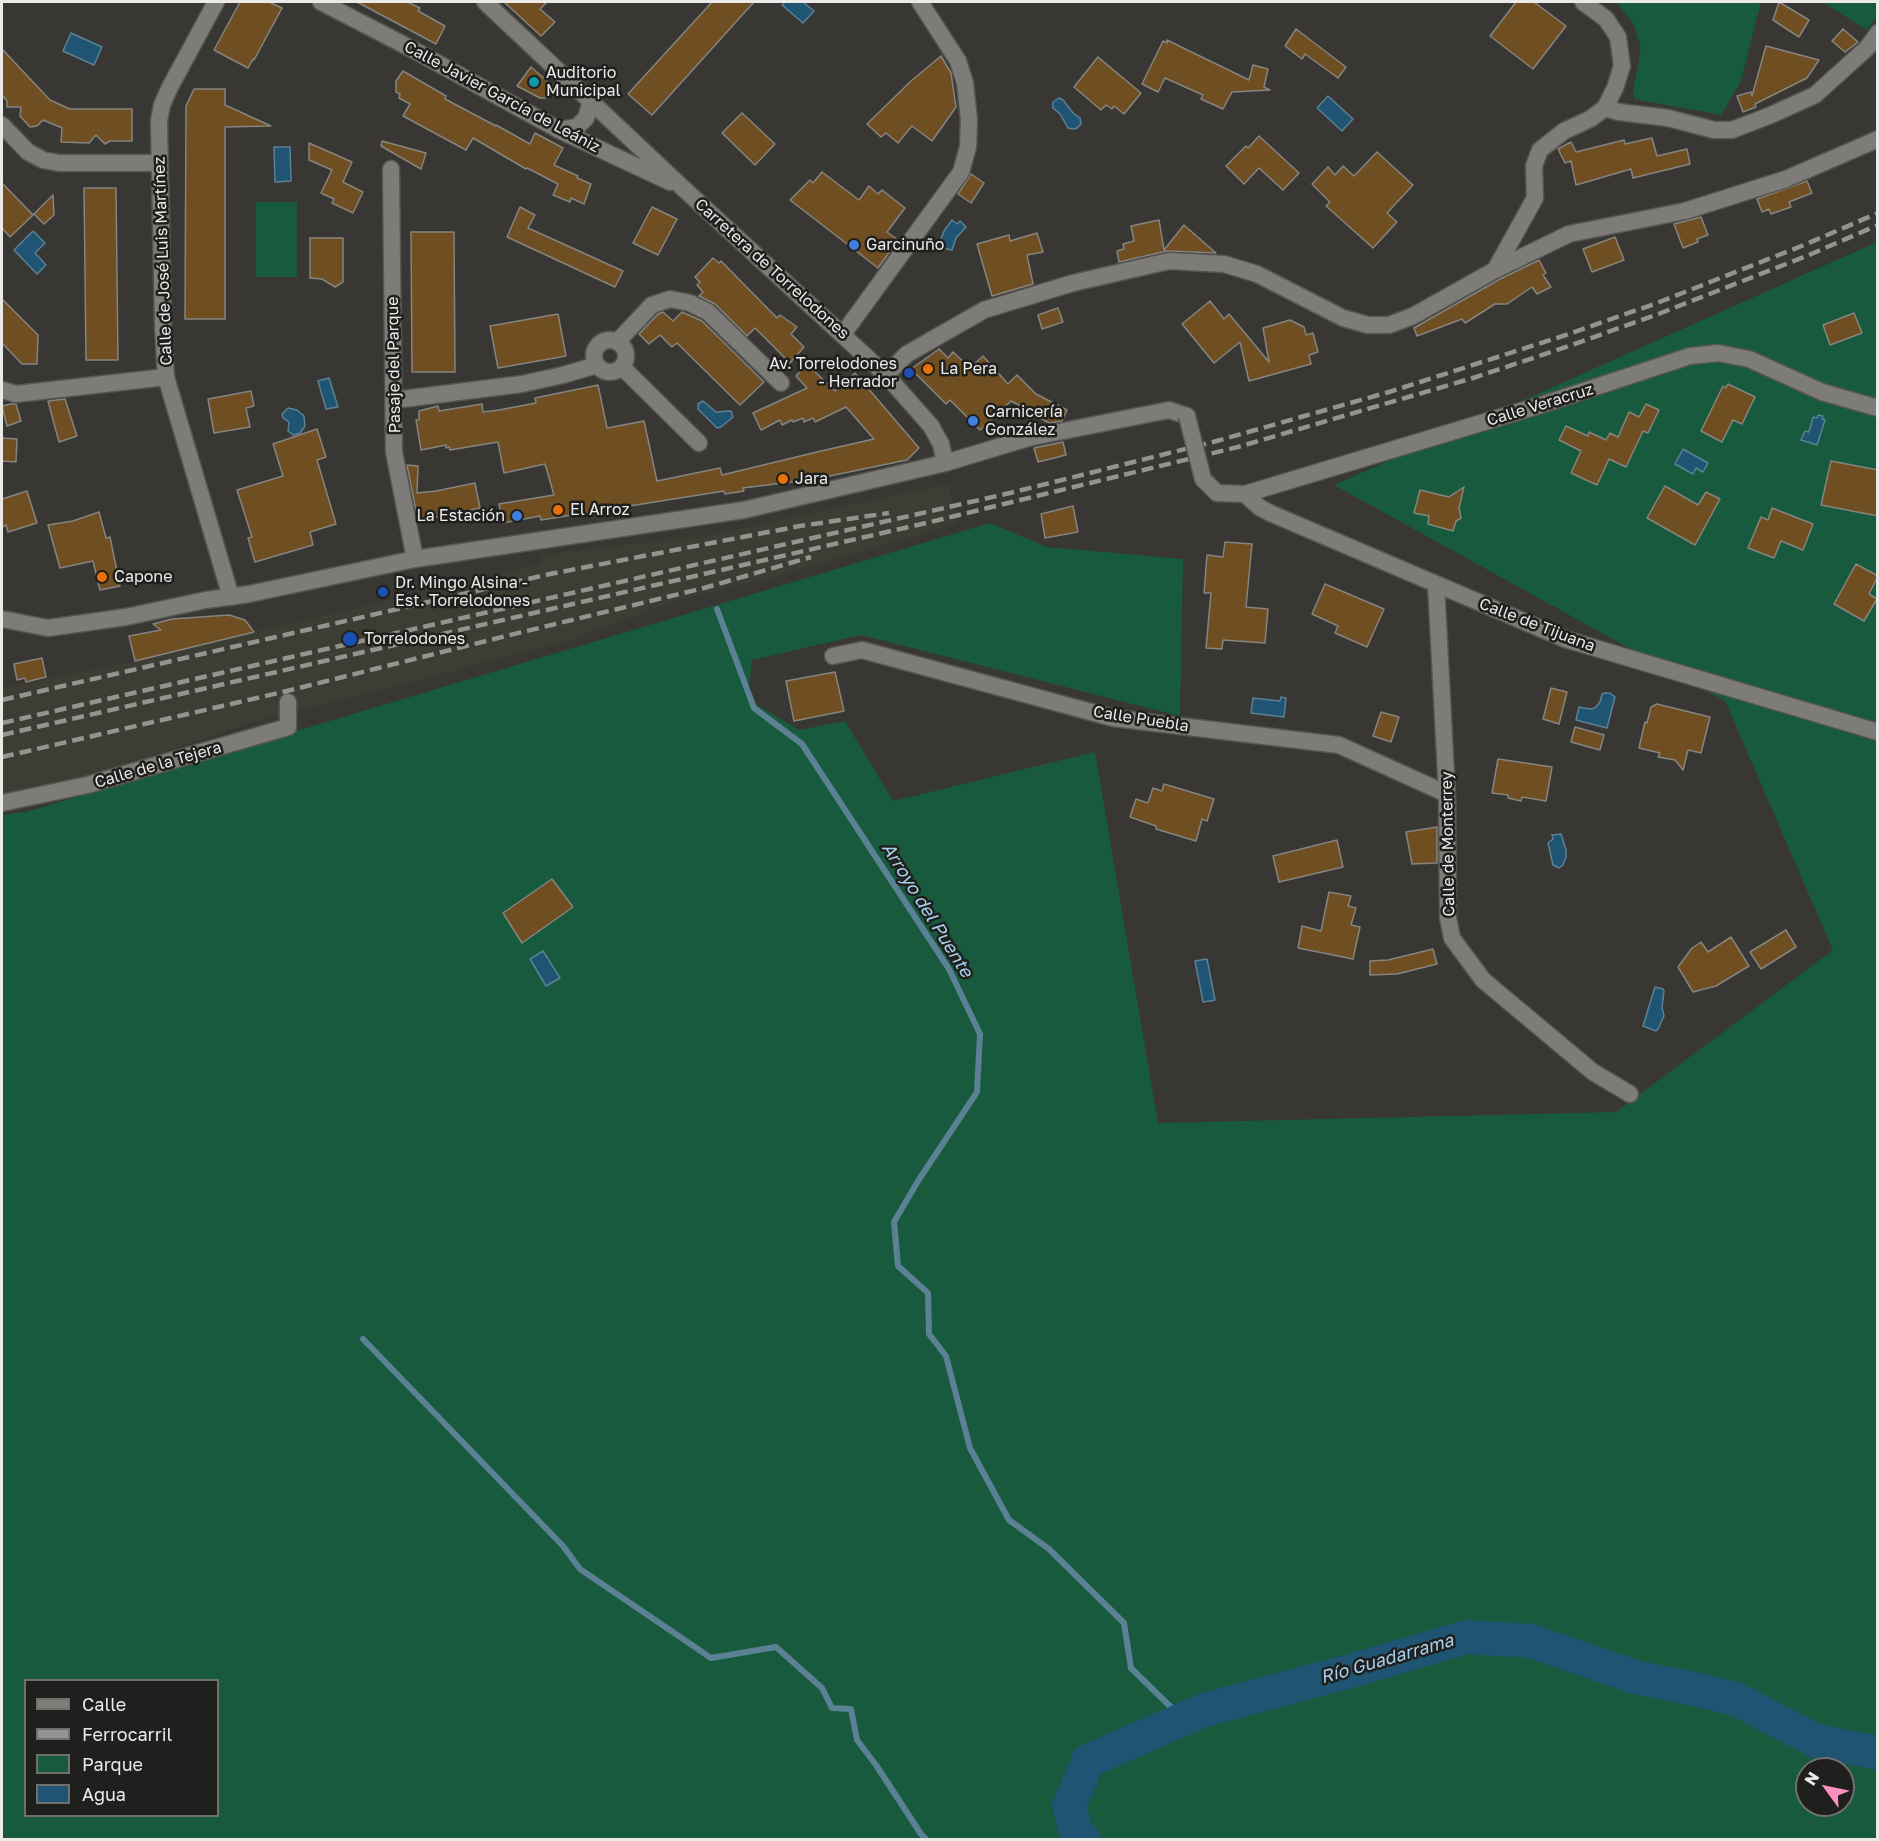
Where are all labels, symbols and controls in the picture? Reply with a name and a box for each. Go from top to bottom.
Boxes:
street label: Calle Javier García de Leániz [401,37,603,157]
place label: Auditorio Municipal [546,63,621,101]
marker: Auditorio Municipal [527,75,541,89]
street label: Calle de José Luis Martínez [150,156,176,366]
street label: Carretera de Torrelodones [691,195,853,343]
place label: Garcinuño [866,235,944,255]
marker: Garcinuño [847,238,861,252]
street label: Pasaje del Parque [383,296,405,434]
place label: Av. Torrelodones - Herrador [769,354,897,392]
place label: La Pera [940,359,997,379]
marker: La Pera [921,362,935,376]
marker: Av. Torrelodones - Herrador [902,366,916,380]
street label: Calle Veracruz [1484,380,1596,430]
place label: Carnicería González [985,402,1063,440]
marker: Carnicería González [966,414,980,428]
place label: Jara [795,469,828,489]
marker: Jara [776,472,790,486]
place label: El Arroz [570,500,630,520]
marker: El Arroz [551,503,565,517]
place label: La Estación [417,506,505,526]
marker: La Estación [510,509,524,523]
place label: Capone [114,567,172,587]
marker: Capone [95,570,109,584]
place label: Dr. Mingo Alsina - Est. Torrelodones [395,573,530,611]
marker: Dr. Mingo Alsina - Est. Torrelodones [376,585,390,599]
street label: Calle de Tijuana [1476,594,1598,656]
place label: Torrelodones [364,629,465,649]
marker: Torrelodones [341,630,359,648]
street label: Calle Puebla [1092,702,1190,736]
street label: Calle de la Tejera [92,738,224,792]
street label: Calle de Monterrey [1437,771,1459,917]
water label: Arroyo del Puente [877,839,977,981]
water label: Río Guadarrama [1318,1630,1456,1688]
legend [24,1679,219,1817]
text: Calle [82,1693,126,1715]
text: Ferrocarril [82,1723,172,1745]
text: Parque [82,1753,143,1775]
north arrow [1795,1757,1855,1817]
text: N [1800,1768,1823,1789]
text: Agua [82,1783,126,1805]

